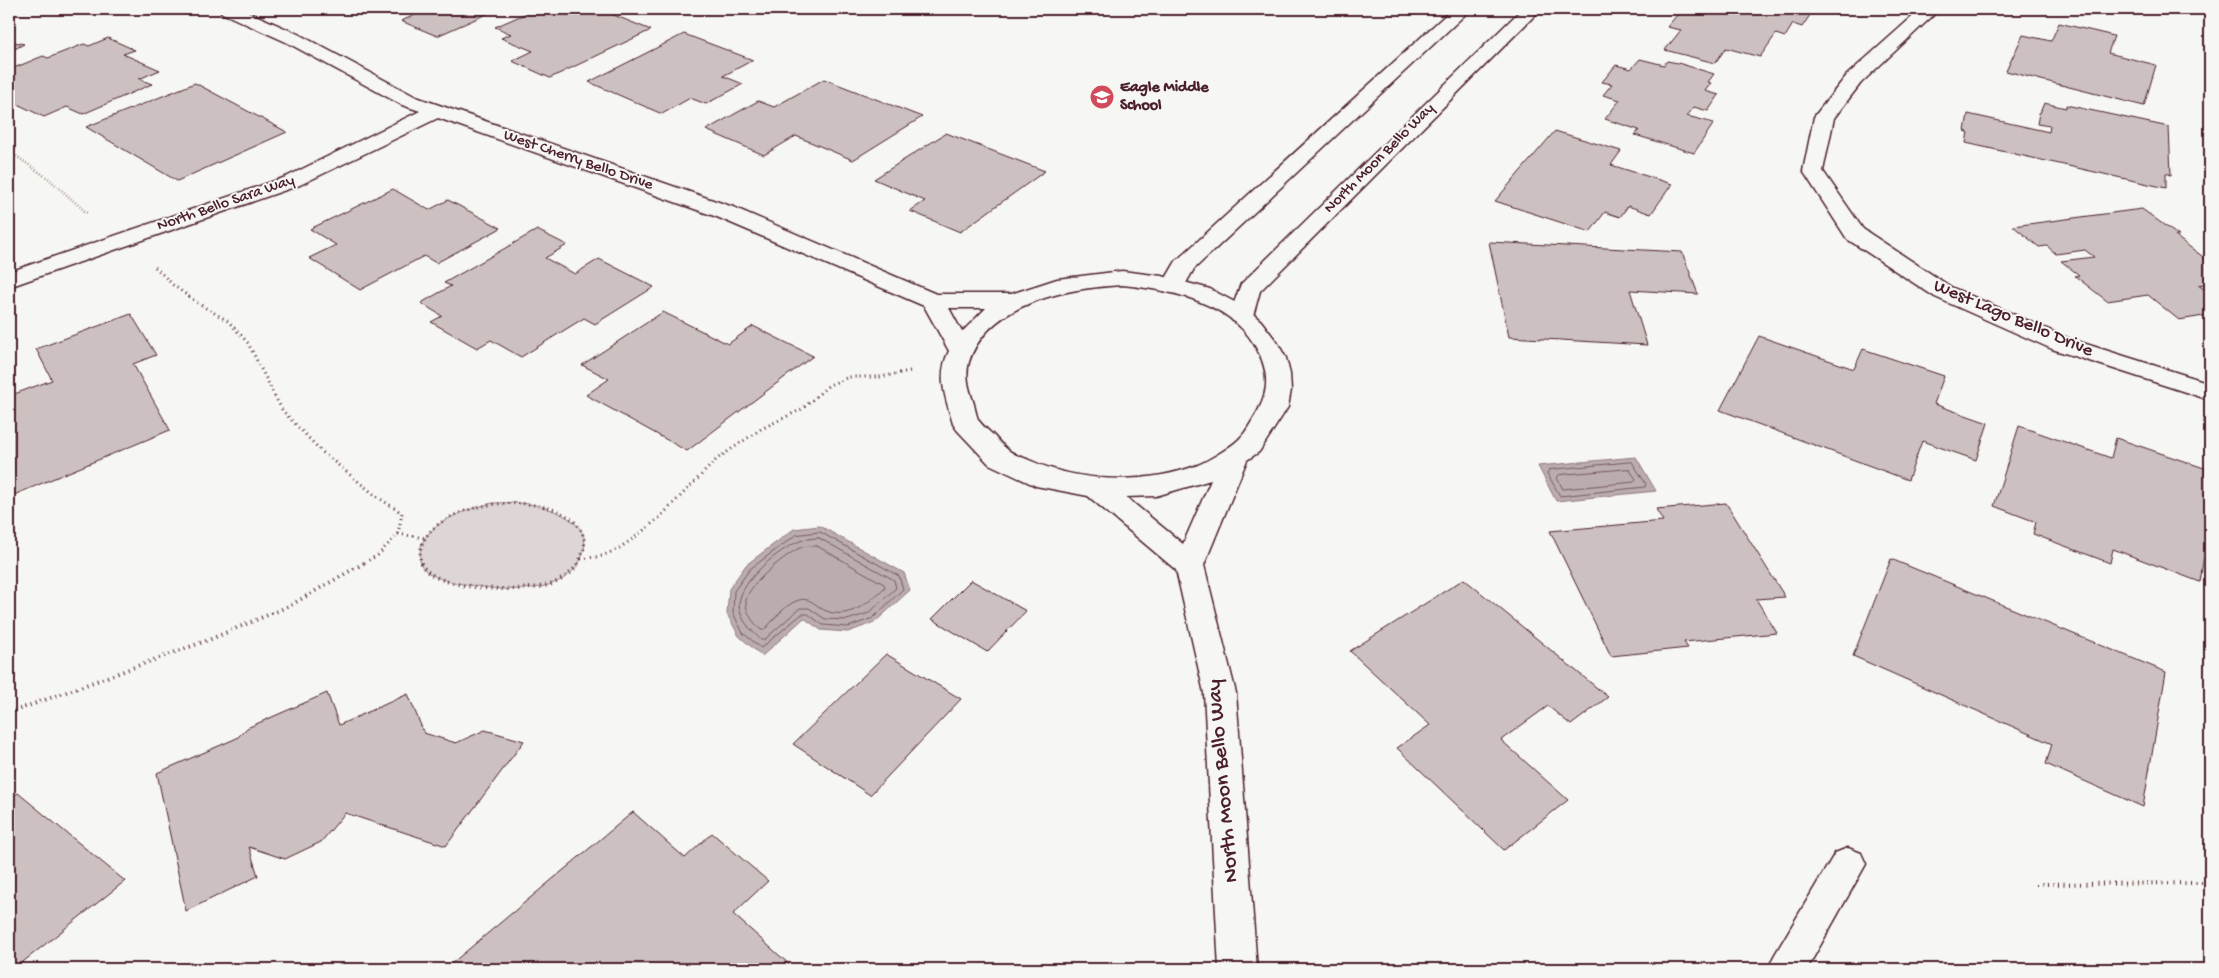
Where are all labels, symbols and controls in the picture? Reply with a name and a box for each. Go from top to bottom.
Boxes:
place label: Eagle Middle School [1120,79,1209,116]
school or university icon: Eagle Middle School [1089,84,1115,110]
street label: North Moon Bello Way [1321,100,1439,218]
street label: West Cherry Bello Drive [501,126,656,196]
street label: North Bello Sara Way [155,172,297,236]
street label: West Lago Bello Drive [1930,275,2097,363]
street label: North Moon Bello Way [1202,678,1246,884]

